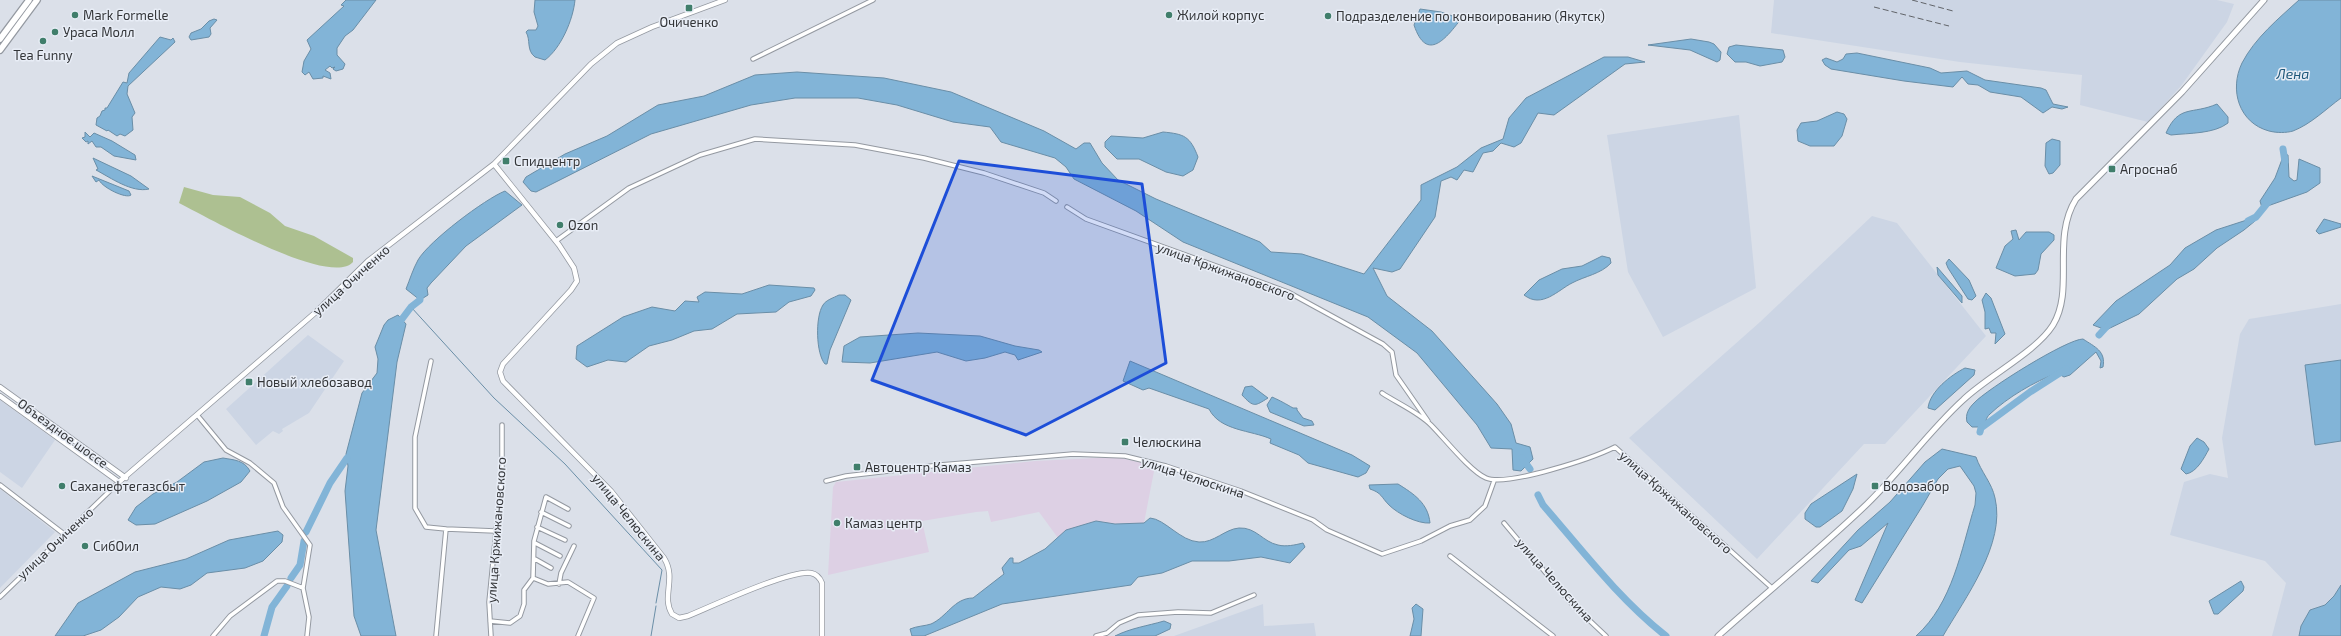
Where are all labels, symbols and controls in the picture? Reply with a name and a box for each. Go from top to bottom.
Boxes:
marker: Очиченко [684,3,694,13]
place label: Mark Formelle [83,7,169,23]
place label: Жилой корпус [1177,7,1264,23]
place label: Подразделение по конвоированию (Якутск) [1336,8,1605,24]
marker: Mark Formelle [70,10,80,20]
marker: Жилой корпус [1164,10,1174,20]
marker: Подразделение по конвоированию (Якутск) [1323,11,1333,21]
place label: Очиченко [659,14,719,30]
place label: Ураса Молл [63,24,135,40]
marker: Ураса Молл [50,27,60,37]
marker: Tea Funny [38,36,48,46]
place label: Tea Funny [13,47,73,63]
water label: Лена [2276,65,2309,82]
place label: Спидцентр [514,153,580,169]
marker: Спидцентр [501,156,511,166]
place label: Агроснаб [2120,161,2178,177]
marker: Агроснаб [2107,164,2117,174]
place label: Ozon [568,217,598,233]
marker: Ozon [555,220,565,230]
street label: улица Кржижановского [1155,238,1297,304]
street label: улица Очиченко [309,241,393,319]
place label: Новый хлебозавод [257,374,372,390]
marker: Новый хлебозавод [244,377,254,387]
street label: Объездное шоссе [15,395,111,471]
place label: Челюскина [1133,434,1202,450]
marker: Челюскина [1120,437,1130,447]
street label: улица Кржижановского [1616,447,1736,557]
street label: улица Челюскина [1139,453,1247,501]
street label: улица Кржижановского [483,457,509,603]
place label: Автоцентр Камаз [865,459,971,475]
marker: Автоцентр Камаз [852,462,862,472]
street label: улица Челюскина [589,470,669,564]
place label: Саханефтегазсбыт [70,478,186,494]
place label: Водозабор [1883,478,1949,494]
marker: Саханефтегазсбыт [57,481,67,491]
marker: Водозабор [1870,481,1880,491]
street label: улица Очиченко [14,504,96,582]
place label: Камаз центр [845,515,922,531]
marker: Камаз центр [832,518,842,528]
street label: улица Челюскина [1513,535,1597,625]
place label: СибОил [93,538,139,554]
marker: СибОил [80,541,90,551]

